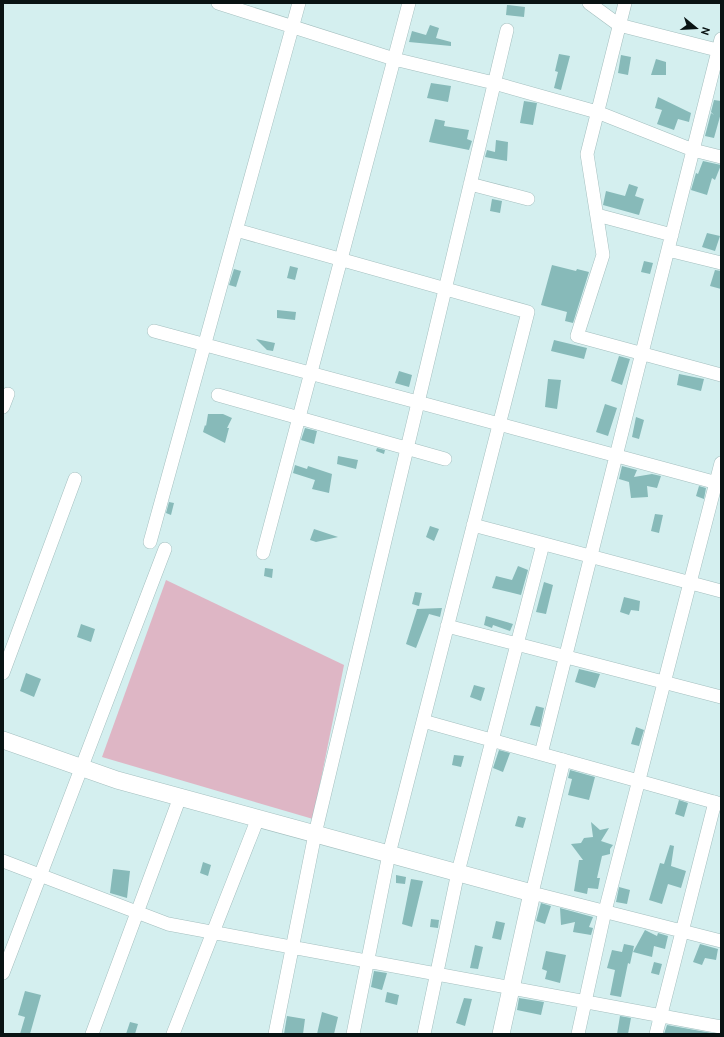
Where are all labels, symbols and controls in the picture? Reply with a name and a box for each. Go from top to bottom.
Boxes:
north arrow [676,8,716,48]
text: N [698,25,713,37]

